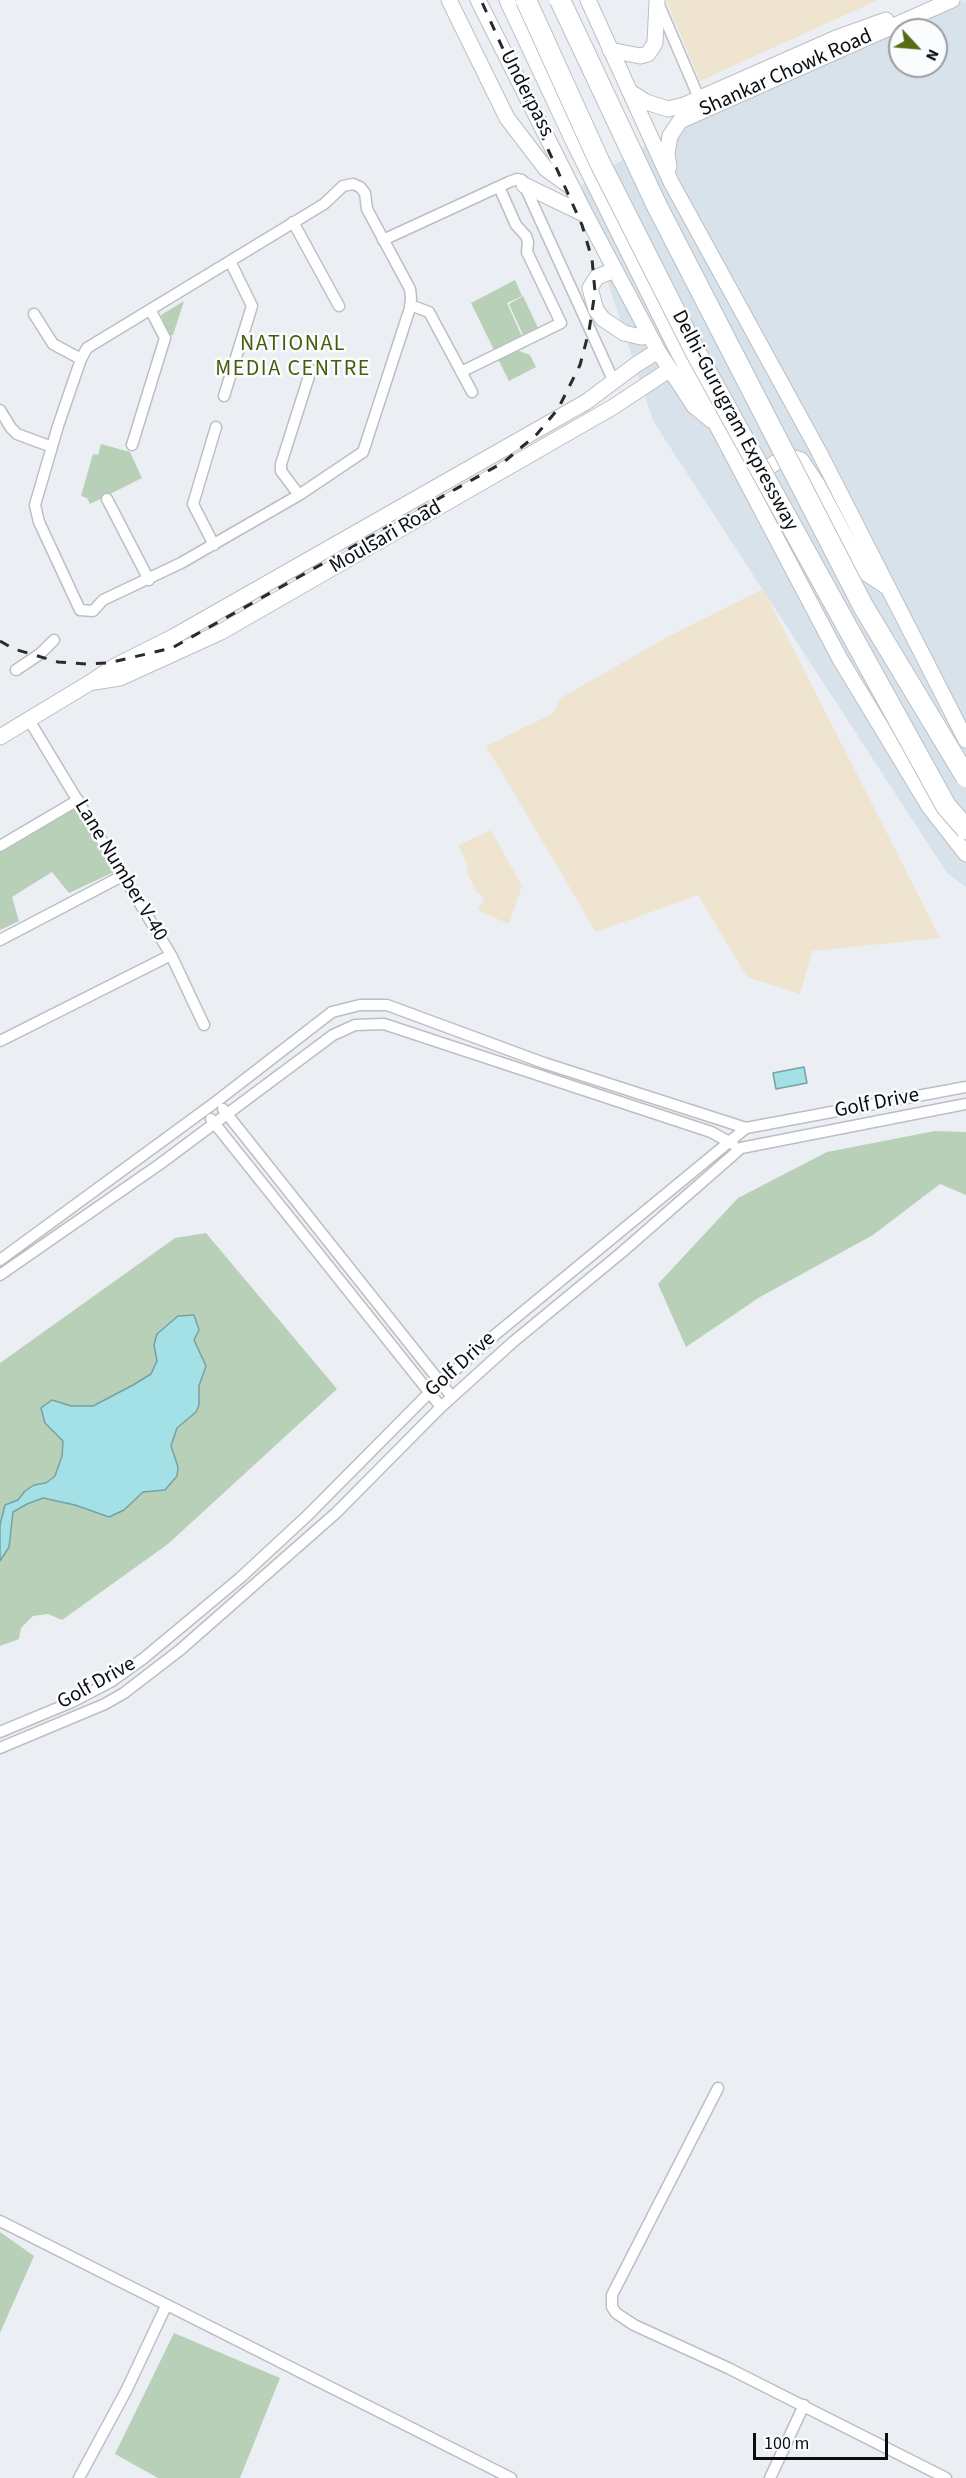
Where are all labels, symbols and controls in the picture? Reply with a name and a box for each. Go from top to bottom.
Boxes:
north arrow [888,18,948,78]
street label: Shankar Chowk Road [696,25,876,123]
text: N [920,45,945,65]
street label: Underpass [493,46,559,142]
street label: Delhi-Gurugram Expressway [665,306,803,536]
district label: NATIONAL MEDIA CENTRE [215,332,371,384]
street label: Moulsari Road [326,496,446,580]
street label: Lane Number V-40 [68,796,172,946]
street label: Golf Drive [833,1083,921,1125]
street label: Golf Drive [421,1327,501,1403]
street label: Golf Drive [53,1652,141,1716]
scale bar [756,2421,891,2459]
text: 100 m [764,2431,809,2456]

